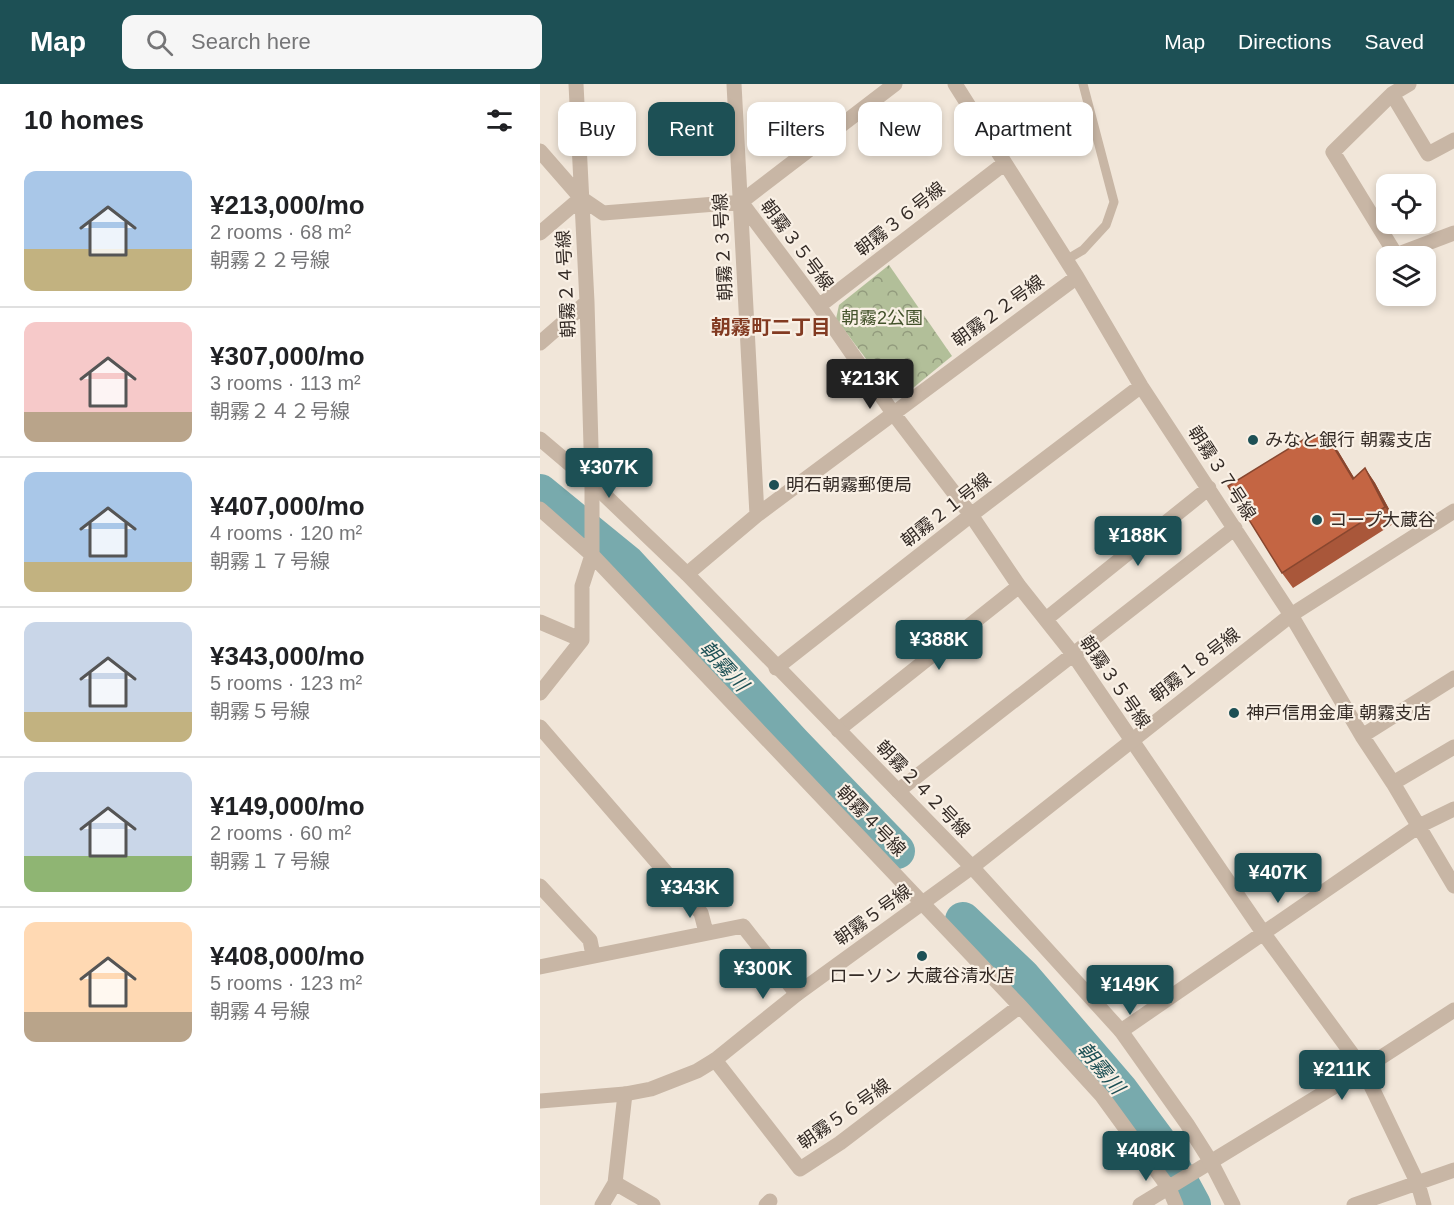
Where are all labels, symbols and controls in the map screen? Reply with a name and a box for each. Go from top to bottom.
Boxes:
search box [122,15,542,69]
text: Map [30,26,86,57]
icon: search [143,26,176,59]
text: Search here [191,29,311,54]
text: Map [1164,30,1205,53]
text: Directions [1238,30,1331,53]
text: Saved [1364,30,1424,53]
chip: Buy [558,102,636,156]
chip: Rent [648,102,735,156]
chip: Filters [747,102,846,156]
chip: New [858,102,942,156]
chip: Apartment [954,102,1093,156]
icon: filters [483,104,516,137]
text: 10 homes [24,105,144,135]
map controls [1376,174,1436,306]
button: locate [1376,174,1436,234]
street label: 朝霧３６号線 [851,178,949,260]
text: ¥213,000/mo [210,190,365,220]
street label: 朝霧２３号線 [710,193,736,301]
icon: home [72,195,144,267]
street label: 朝霧３５号線 [757,196,837,294]
text: 2 rooms · 68 m² [210,221,351,243]
street label: 朝霧２４号線 [553,230,579,338]
button: layers [1376,246,1436,306]
text: 朝霧２２号線 [210,249,330,271]
street label: 朝霧２２号線 [948,271,1048,351]
park label: 朝霧2公園 [841,308,923,328]
district label: 朝霧町二丁目 [711,316,831,338]
text: ¥307,000/mo [210,341,365,371]
icon: home [72,346,144,418]
pin: ¥213K [828,359,912,410]
text: ¥213K [841,367,899,389]
text: 3 rooms · 113 m² [210,372,361,394]
text: 朝霧２４２号線 [210,400,350,422]
street label: 朝霧３７号線 [1184,422,1260,524]
place label: みなと銀行 朝霧支店 [1265,430,1432,450]
marker: みなと銀行 朝霧支店 [1246,433,1260,447]
pin: ¥307K [567,448,651,499]
text: ¥307K [580,456,638,478]
street label: 朝霧２１号線 [897,469,995,551]
place label: 明石朝霧郵便局 [786,475,912,495]
marker: 明石朝霧郵便局 [767,478,781,492]
text: ¥407,000/mo [210,491,365,521]
icon: home [72,496,144,568]
place label: コープ大蔵谷 [1329,510,1436,530]
marker: コープ大蔵谷 [1310,513,1324,527]
pin: ¥188K [1096,516,1180,567]
text: 4 rooms · 120 m² [210,522,362,544]
text: ¥188K [1109,524,1167,546]
text: 朝霧１７号線 [210,550,330,572]
pin: ¥388K [897,620,981,671]
street label: 朝霧１８号線 [1146,624,1244,706]
text: ¥388K [910,628,968,650]
street label: 朝霧３５号線 [1076,632,1154,732]
water label: 朝霧川 [695,637,754,697]
text: ¥343,000/mo [210,641,365,671]
icon: home [72,646,144,718]
text: 5 rooms · 123 m² [210,672,362,694]
text: 朝霧５号線 [210,700,310,722]
place label: 神戸信用金庫 朝霧支店 [1246,703,1431,723]
marker: 神戸信用金庫 朝霧支店 [1227,706,1241,720]
street label: 朝霧２４２号線 [872,737,974,841]
street label: 朝霧４号線 [833,782,909,860]
text: ¥149,000/mo [210,791,365,821]
icon: home [72,796,144,868]
text: 2 rooms · 60 m² [210,822,351,844]
text: 朝霧１７号線 [210,850,330,872]
pin: ¥407K [1236,853,1320,904]
text: ¥407K [1249,861,1307,883]
pin: ¥343K [648,868,732,919]
text: ¥343K [661,876,719,898]
street label: 朝霧５号線 [831,880,915,950]
text: ¥408,000/mo [210,941,365,971]
icon: home [72,946,144,1018]
pin: ¥300K [721,949,805,1000]
marker: ローソン 大蔵谷清水店 [915,949,929,963]
text: ¥300K [734,957,792,979]
pin: ¥149K [1088,965,1172,1016]
place label: ローソン 大蔵谷清水店 [830,966,1015,986]
text: 5 rooms · 123 m² [210,972,362,994]
text: ¥149K [1101,973,1159,995]
text: 朝霧４号線 [210,1000,310,1022]
water label: 朝霧川 [1073,1038,1130,1100]
pin: ¥211K [1300,1050,1384,1101]
text: ¥211K [1313,1058,1371,1080]
street label: 朝霧５６号線 [794,1075,894,1153]
pin: ¥408K [1104,1131,1188,1182]
text: ¥408K [1117,1139,1175,1161]

